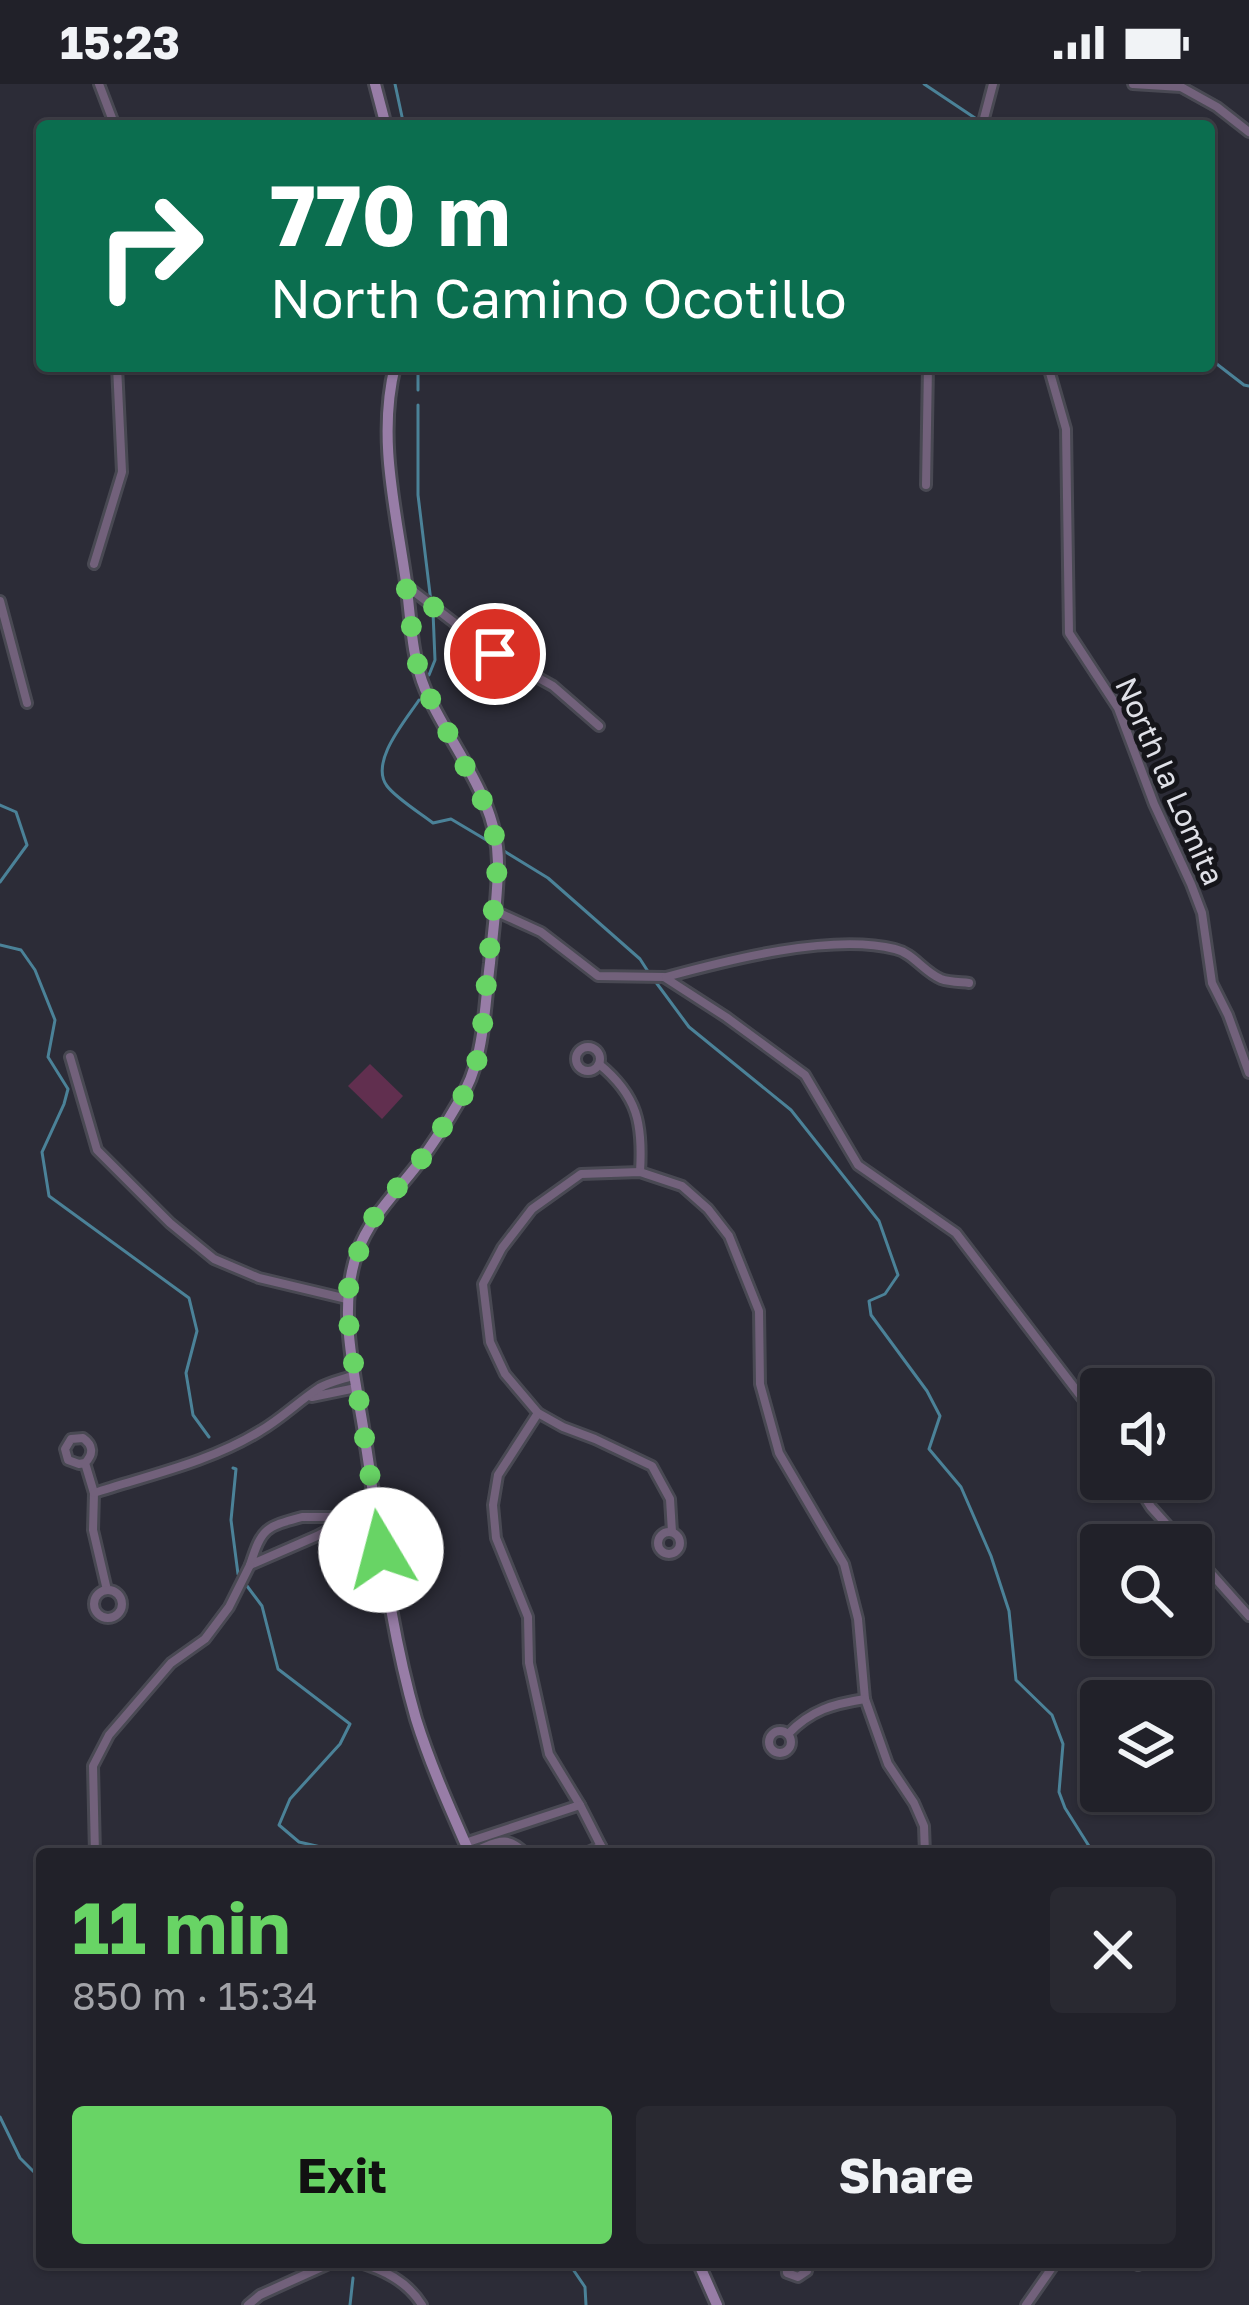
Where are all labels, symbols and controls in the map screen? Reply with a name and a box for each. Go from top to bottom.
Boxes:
text: 15:23 [60,15,180,69]
text: 770 m [270,164,511,264]
icon: right [72,168,228,324]
text: North Camino Ocotillo [270,265,847,330]
pin [444,603,546,705]
icon: arrive [462,621,528,687]
street label: North la Lomita [1108,672,1232,890]
map controls [1080,1368,1212,1812]
button: sound [1080,1368,1212,1500]
position arrow [318,1487,444,1613]
button: search [1080,1524,1212,1656]
button: layers [1080,1680,1212,1812]
text: 11 min [72,1883,290,1970]
button: close [1050,1887,1176,2013]
text: 850 m · 15:34 [72,1972,318,2019]
button: Exit [72,2106,612,2244]
button: Share [636,2106,1176,2244]

